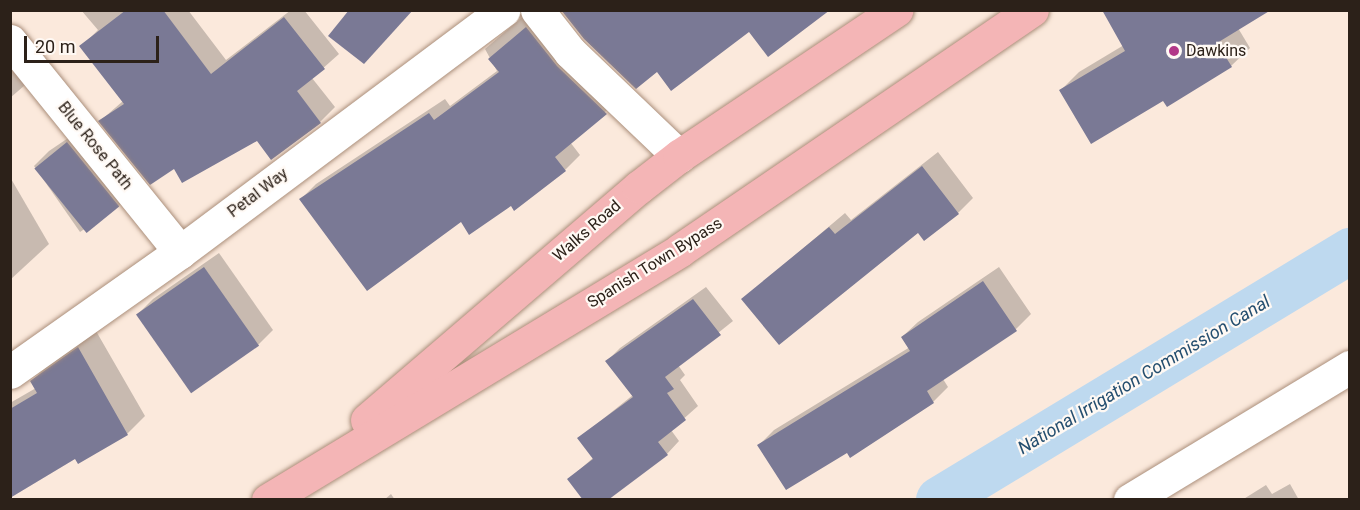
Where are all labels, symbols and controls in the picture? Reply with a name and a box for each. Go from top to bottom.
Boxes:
scale bar [27,24,162,62]
text: 20 m [35,36,75,57]
place label: Dawkins [1186,41,1246,61]
marker: Dawkins [1167,44,1181,58]
street label: Blue Rose Path [54,98,136,194]
street label: Petal Way [224,164,292,222]
street label: Walks Road [549,196,625,266]
street label: Spanish Town Bypass [584,214,726,312]
water label: National Irrigation Commission Canal [1014,291,1274,459]

